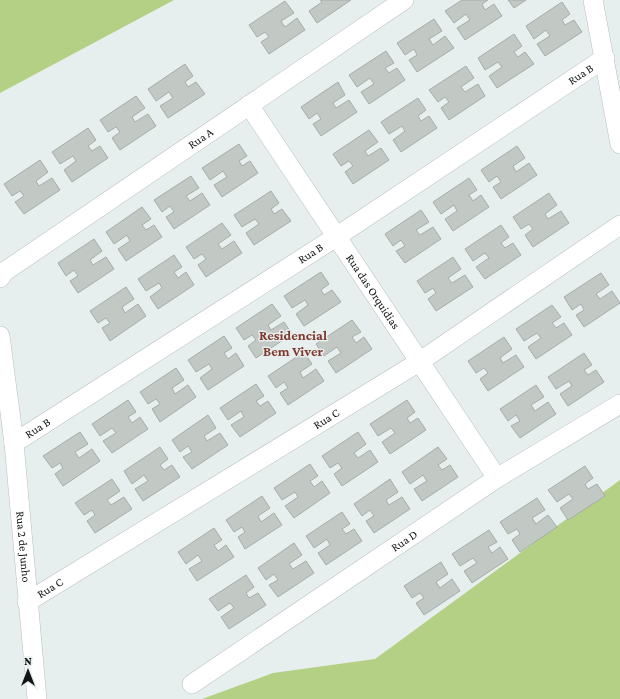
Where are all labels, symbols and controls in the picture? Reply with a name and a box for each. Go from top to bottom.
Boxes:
street label: Rua B [565,61,596,88]
street label: Rua A [185,125,216,152]
street label: Rua B [295,240,326,267]
street label: Rua das Orquidias [343,251,403,332]
district label: Residencial Bem Viver [259,327,327,359]
street label: Rua C [311,406,342,432]
street label: Rua B [22,414,53,441]
street label: Rua 2 de Junho [13,510,33,583]
street label: Rua D [388,527,420,555]
street label: Rua C [35,575,66,601]
north arrow [8,651,48,691]
text: N [24,655,32,667]

